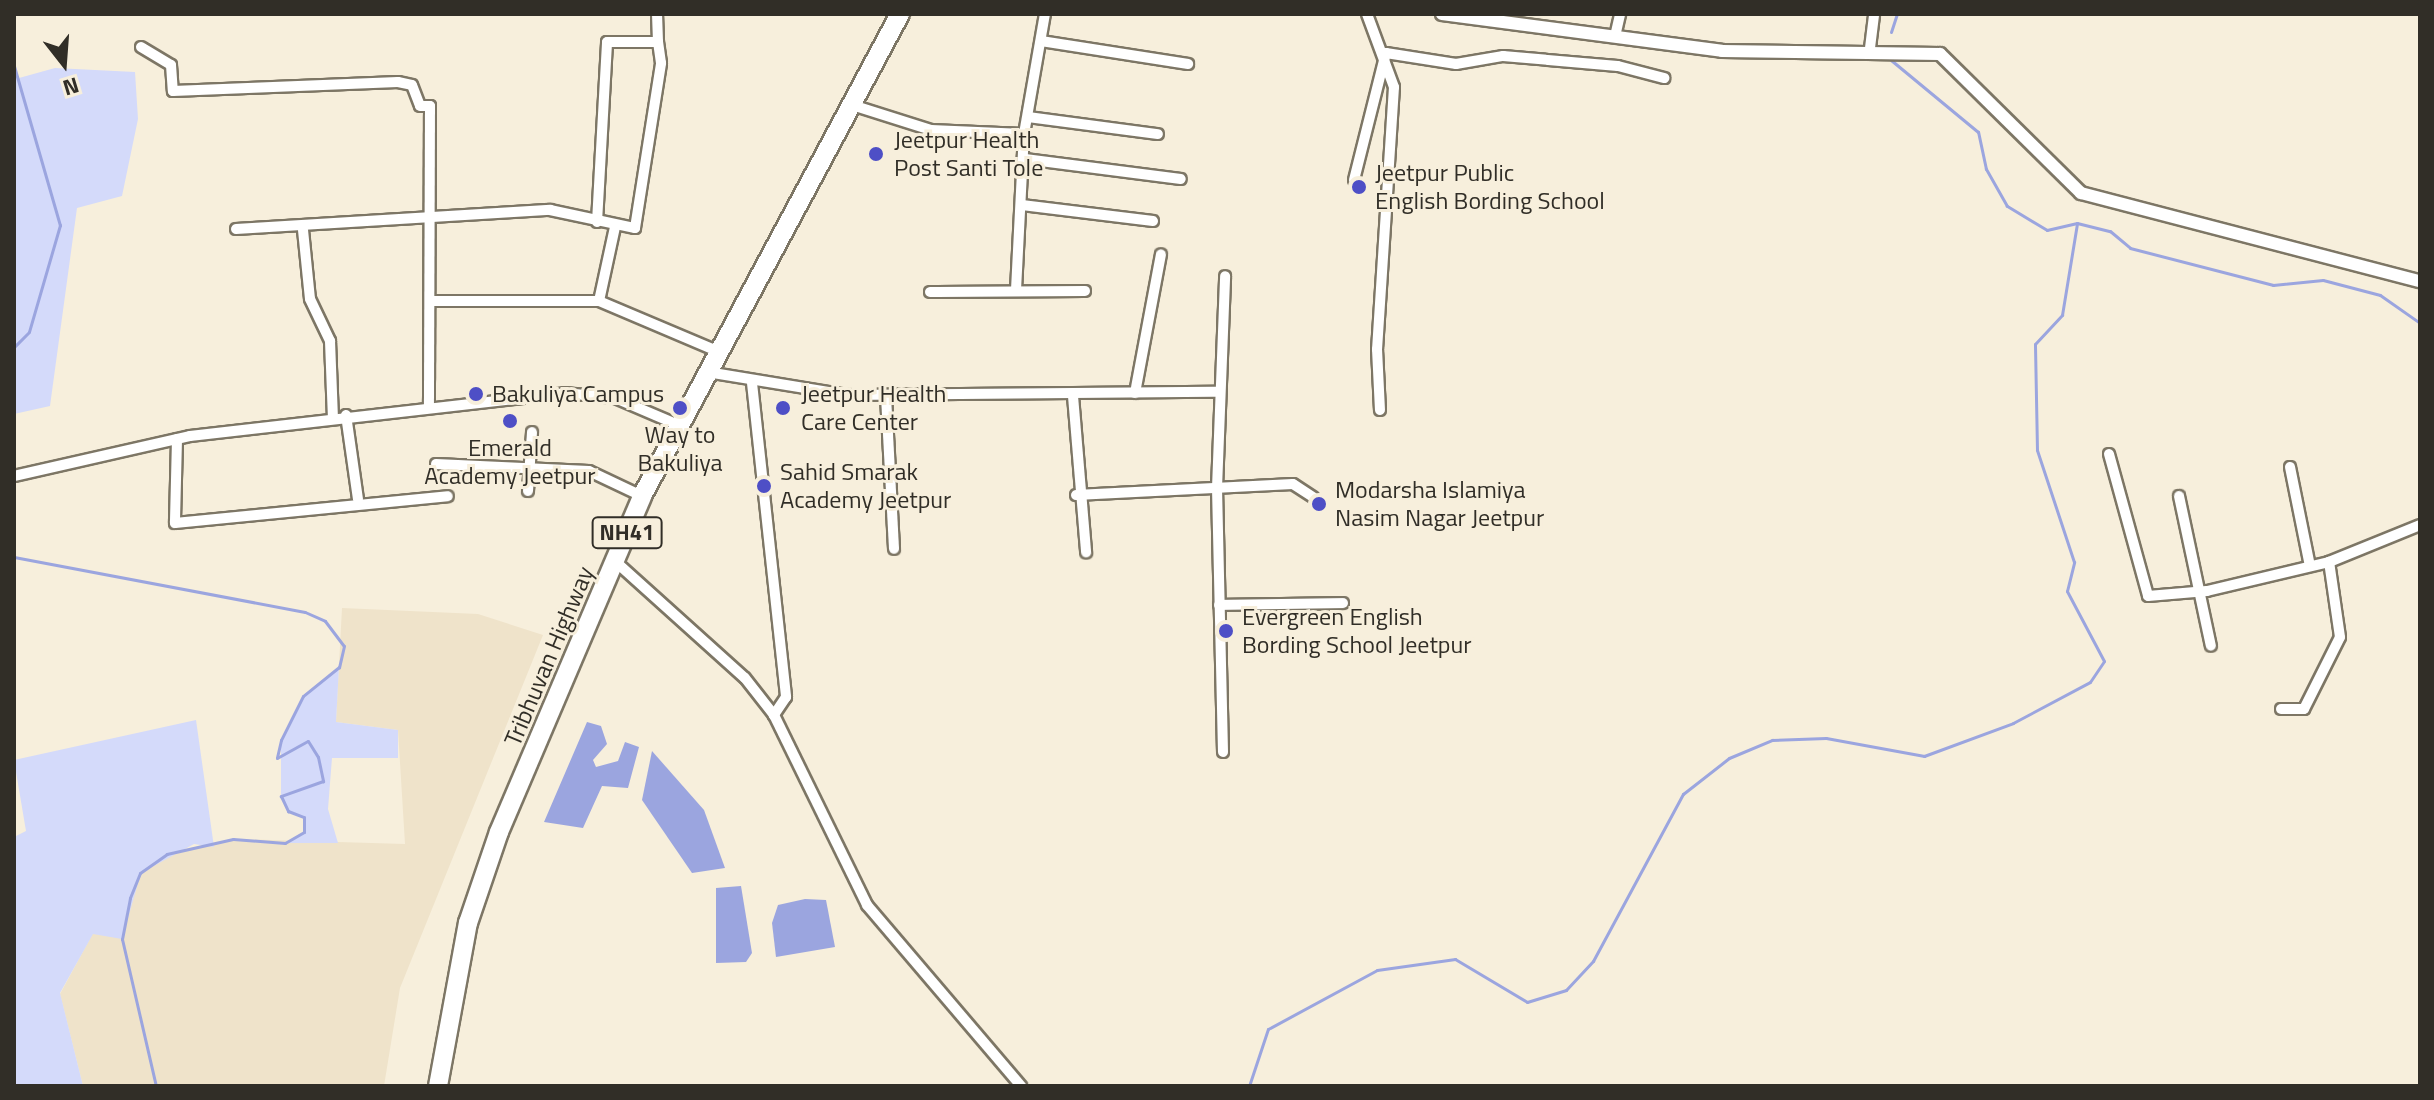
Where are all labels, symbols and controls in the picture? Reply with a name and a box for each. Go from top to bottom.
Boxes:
north arrow [24,24,104,104]
text: N [59,68,83,105]
place label: Jeetpur Health Post Santi Tole [894,126,1043,182]
marker: Jeetpur Health Post Santi Tole [865,143,887,165]
place label: Jeetpur Public English Bording School [1375,159,1605,215]
marker: Jeetpur Public English Bording School [1350,178,1368,196]
place label: Bakuliya Campus [492,380,664,408]
place label: Jeetpur Health Care Center [801,380,946,436]
marker: Bakuliya Campus [467,385,485,403]
marker: Jeetpur Health Care Center [772,397,794,419]
marker: Way to Bakuliya [671,399,689,417]
marker: Emerald Academy Jeetpur [501,412,519,430]
place label: Way to Bakuliya [637,421,723,477]
place label: Emerald Academy Jeetpur [424,434,596,490]
place label: Sahid Smarak Academy Jeetpur [780,458,951,514]
place label: Modarsha Islamiya Nasim Nagar Jeetpur [1335,476,1544,532]
marker: Sahid Smarak Academy Jeetpur [755,477,773,495]
marker: Modarsha Islamiya Nasim Nagar Jeetpur [1310,495,1328,513]
road number: NH41 [591,515,663,551]
street label: Tribhuvan Highway [498,562,600,750]
place label: Evergreen English Bording School Jeetpur [1242,603,1472,659]
marker: Evergreen English Bording School Jeetpur [1217,622,1235,640]

